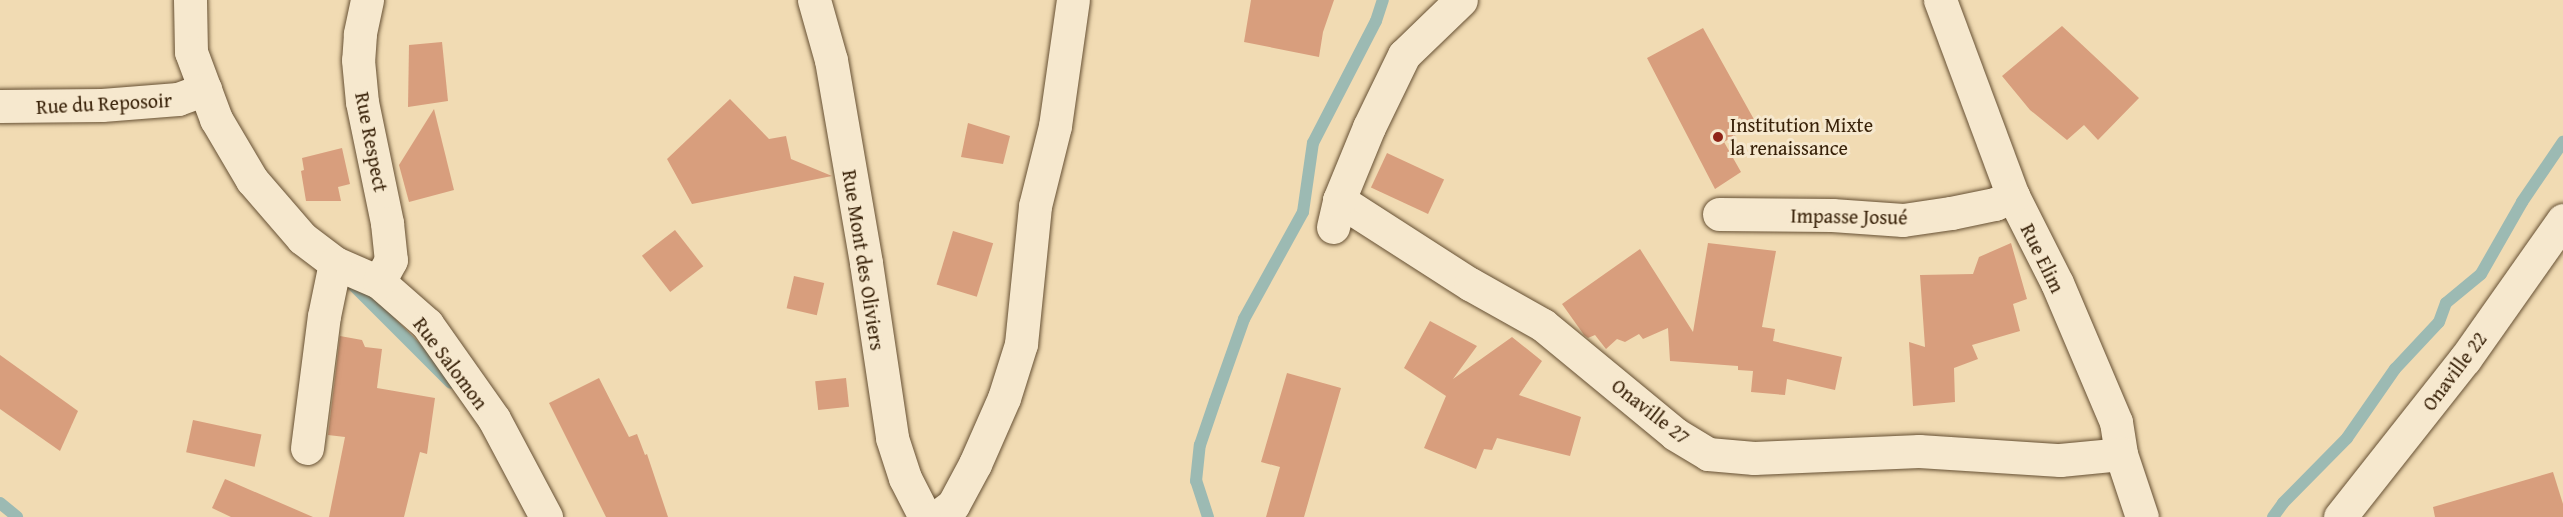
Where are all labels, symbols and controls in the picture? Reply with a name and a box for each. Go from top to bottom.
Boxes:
street label: Rue du Reposoir [36,87,172,119]
street label: Rue Respect [351,90,393,194]
place label: Institution Mixte la renaissance [1730,113,1873,160]
marker: Institution Mixte la renaissance [1711,130,1725,144]
street label: Rue Mont des Oliviers [838,168,890,352]
street label: Impasse Josué [1790,203,1908,229]
street label: Rue Elim [2016,220,2070,296]
street label: Rue Salomon [409,312,493,414]
street label: Onaville 22 [2417,327,2491,415]
street label: Onaville 27 [1607,373,1695,449]

